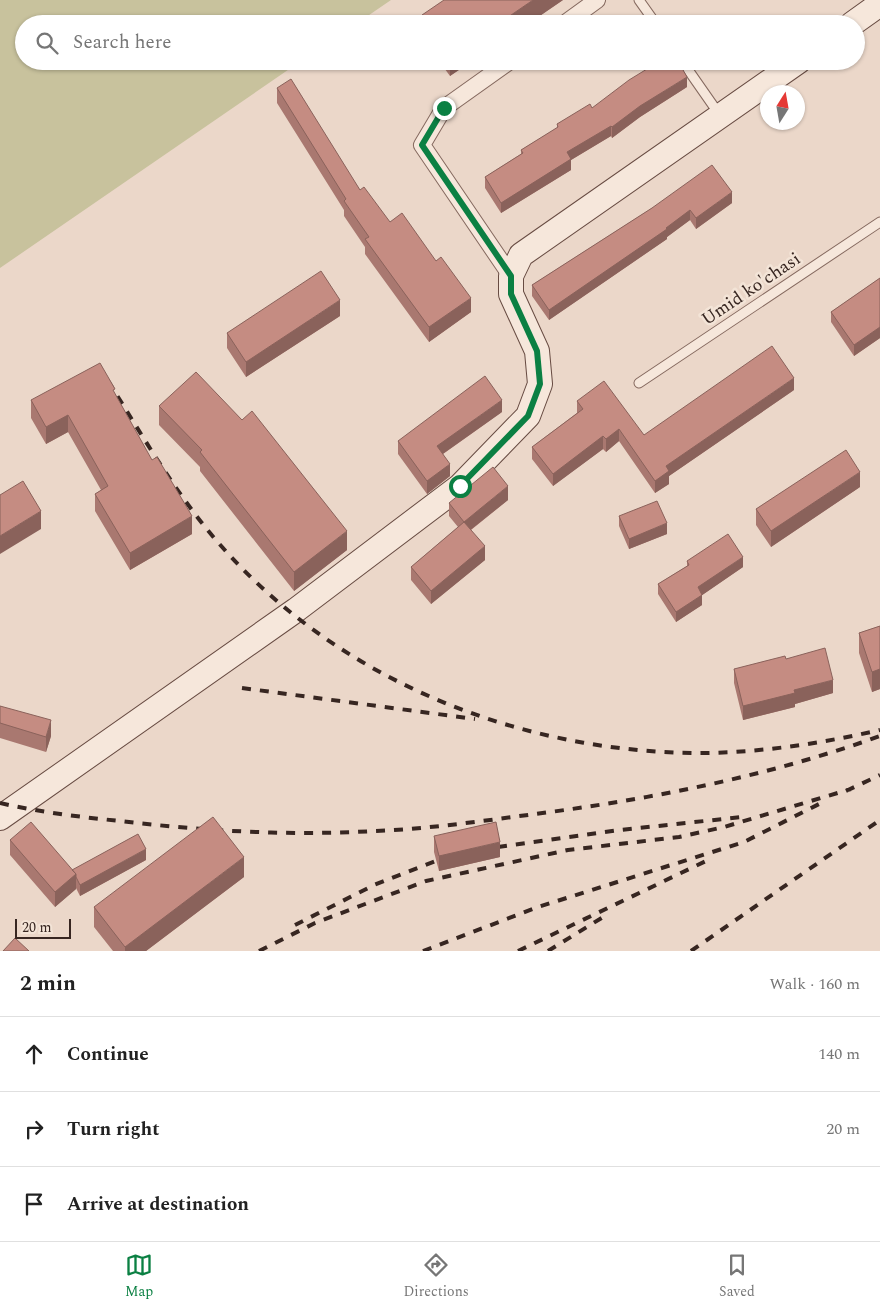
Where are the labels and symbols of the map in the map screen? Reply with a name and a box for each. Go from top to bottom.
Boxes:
north arrow [760,85,805,130]
route end [433,97,456,120]
street label: Umid ko'chasi [696,246,806,332]
route start [449,475,472,498]
scale bar [15,916,71,939]

